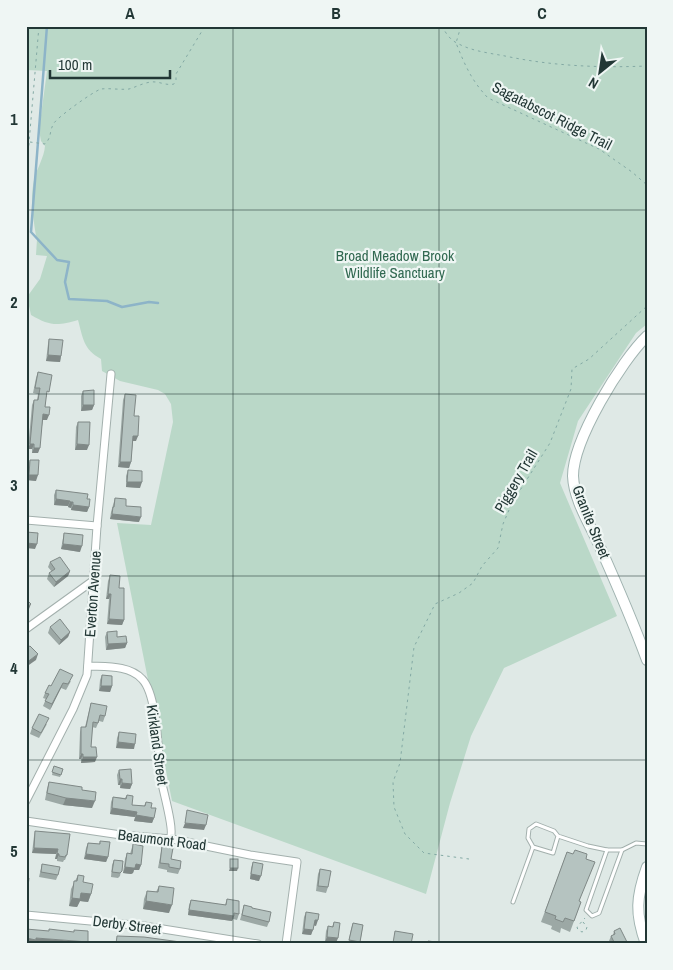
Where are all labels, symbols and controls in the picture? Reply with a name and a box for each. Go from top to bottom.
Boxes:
text: A [125,2,135,24]
text: B [331,2,341,24]
text: C [537,2,547,24]
scale bar [50,48,170,80]
north arrow [576,48,626,98]
text: 100 m [58,54,92,75]
text: N [585,73,602,93]
street label: Sagatabscot Ridge Trail [489,76,616,155]
text: 1 [10,108,18,130]
park label: Broad Meadow Brook Wildlife Sanctuary [336,245,455,283]
text: 2 [10,291,18,313]
street label: Piggery Trail [489,445,542,516]
text: 3 [10,474,18,496]
street label: Granite Street [567,482,616,562]
street label: Everton Avenue [79,550,106,638]
text: 4 [10,657,18,679]
street label: Kirkland Street [141,703,174,787]
street label: Beaumont Road [117,824,207,855]
text: 5 [10,840,18,862]
street label: Derby Street [92,910,163,939]

